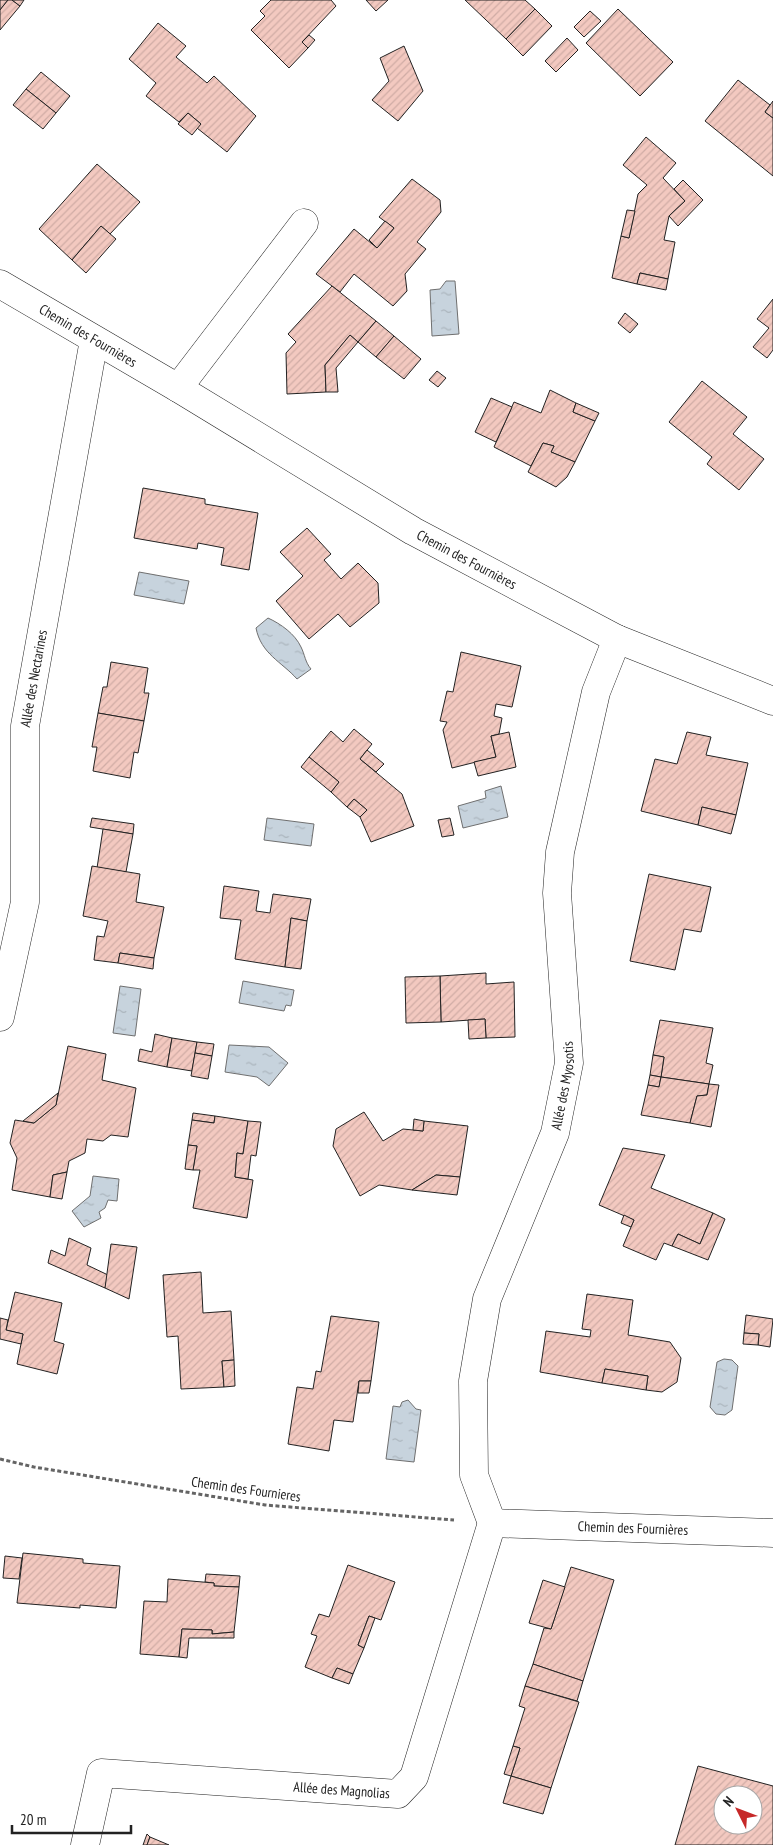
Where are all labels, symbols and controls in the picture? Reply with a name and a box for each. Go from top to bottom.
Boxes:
street label: Chemin des Fournières [36,300,141,371]
street label: Chemin des Fournières [414,526,520,593]
street label: Allée des Nectarines [16,628,51,728]
street label: Allée des Myosotis [547,1040,578,1132]
street label: Chemin des Fournieres [190,1472,302,1506]
street label: Chemin des Fournières [577,1517,689,1539]
street label: Allée des Magnolias [293,1778,391,1802]
north arrow [713,1785,763,1835]
text: N [719,1792,738,1810]
scale bar [12,1802,131,1834]
text: 20 m [20,1810,46,1829]

